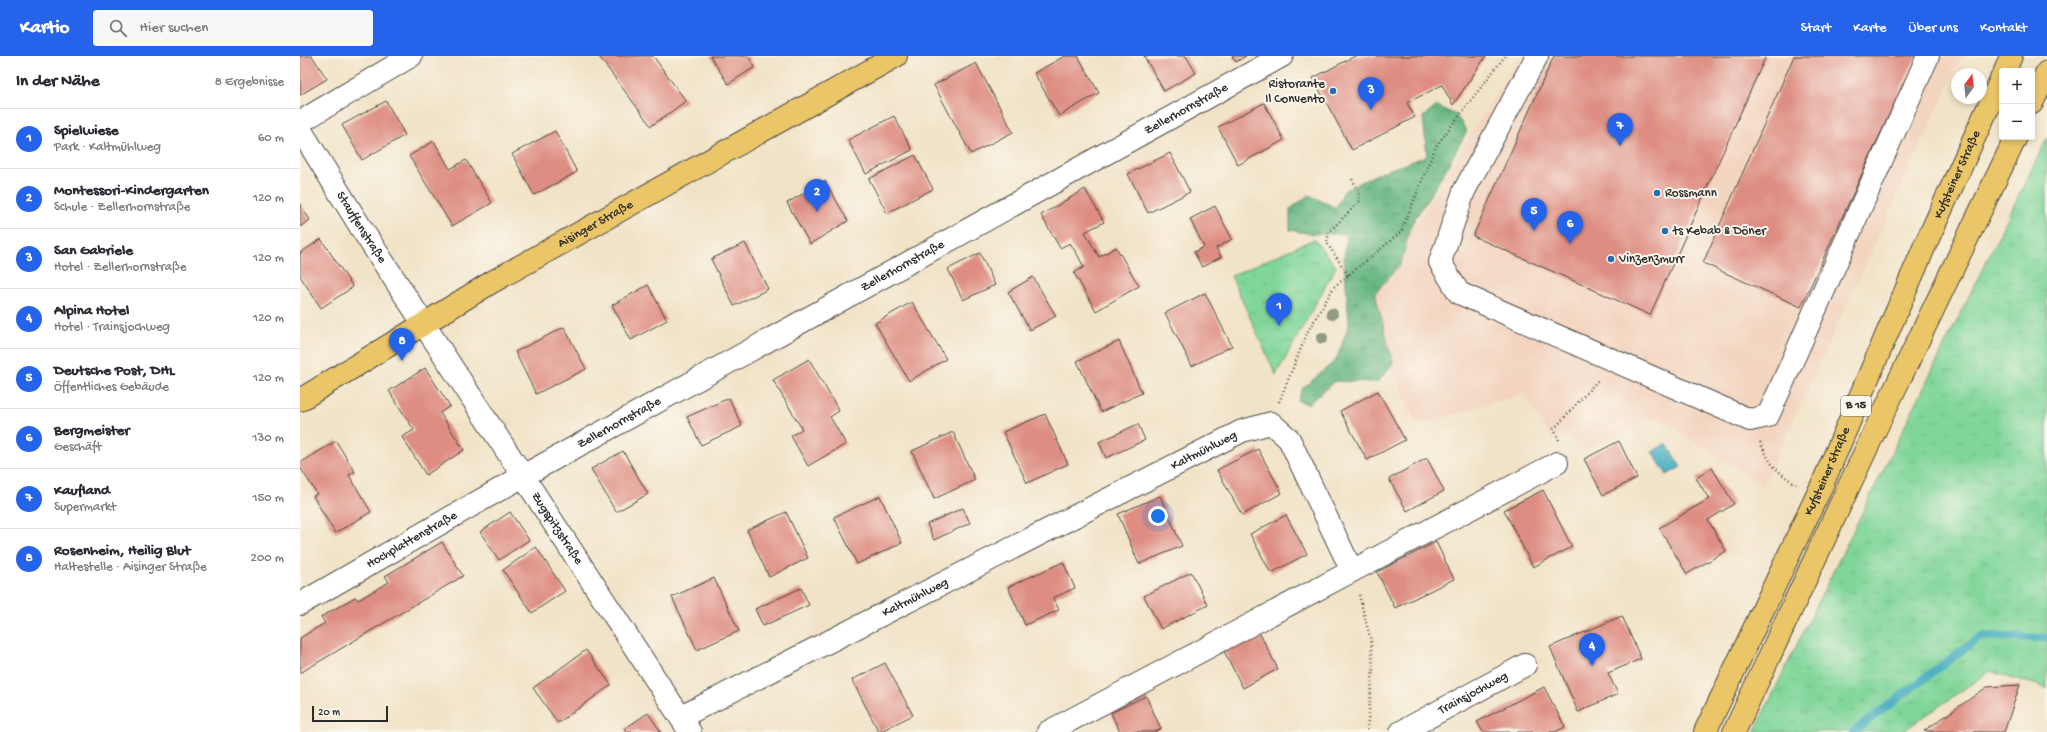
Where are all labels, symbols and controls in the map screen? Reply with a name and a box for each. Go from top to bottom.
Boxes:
search box [93,10,373,46]
text: Kartio [20,17,69,40]
icon: search [107,17,129,39]
text: Hier suchen [139,19,209,37]
text: Start [1801,20,1831,37]
text: Karte [1853,20,1887,37]
text: Über uns [1909,20,1958,37]
text: Kontakt [1980,20,2027,37]
north arrow [1951,68,1987,104]
map controls [1999,68,2035,140]
button: + [1999,68,2035,104]
text: In der Nähe [16,72,99,92]
text: 8 Ergebnisse [215,75,284,90]
place label: Ristorante Il Convento [1265,77,1325,107]
pin: 3 [1358,77,1384,110]
street label: Zellerhornstraße [1142,80,1231,138]
marker: Ristorante Il Convento [1328,86,1338,96]
button: − [1999,104,2035,140]
pin: 7 [1607,113,1633,146]
text: Spielwiese [54,122,119,140]
street label: Kufsteiner Straße [1931,128,1984,221]
text: 1 [26,131,32,146]
text: 60 m [258,131,284,146]
text: Park · Kaltmühlweg [54,140,161,155]
pin: 2 [804,179,830,212]
text: Montessori-Kindergarten [54,182,209,200]
place label: Rossmann [1665,186,1718,201]
marker: Rossmann [1652,188,1662,198]
street label: Stauffenstraße [333,189,390,266]
text: 2 [26,191,32,206]
text: 120 m [253,191,284,206]
street label: Aisinger Straße [555,197,636,251]
pin: 5 [1521,198,1547,231]
text: Schule · Zellerhornstraße [54,200,191,215]
pin: 6 [1557,211,1583,244]
place label: ts Kebab & Döner [1672,224,1767,239]
marker: ts Kebab & Döner [1660,226,1670,236]
street label: Zellerhornstraße [858,237,947,295]
text: San Gabriele [54,242,133,260]
text: 3 [26,251,32,266]
text: 120 m [253,251,284,266]
place label: Vinzenzmurr [1618,252,1686,267]
marker: Vinzenzmurr [1606,254,1616,264]
text: Hotel · Zellerhornstraße [54,260,186,275]
pin: 1 [1266,293,1292,326]
text: Alpina Hotel [54,302,129,320]
text: 4 [26,311,32,326]
text: 120 m [253,311,284,326]
text: Hotel · Trainsjochweg [54,320,170,335]
pin: 8 [389,328,415,361]
text: Deutsche Post, DHL [54,362,174,380]
text: 5 [26,371,32,386]
text: 120 m [253,371,284,386]
text: Öffentliches Gebäude [54,380,169,395]
street label: Zellerhornstraße [575,394,664,452]
road number: B 15 [1841,396,1871,416]
text: Bergmeister [54,422,130,440]
street label: Kufsteiner Straße [1801,424,1854,518]
street label: Kaltmühlweg [1168,427,1239,473]
text: 6 [26,431,32,446]
text: 130 m [252,431,284,446]
text: Geschäft [54,440,102,455]
text: Kaufland [54,482,110,500]
street label: Zugspitzstraße [528,489,586,568]
text: 7 [26,491,32,506]
text: 150 m [252,491,284,506]
text: Supermarkt [54,500,116,515]
your location [1148,506,1168,526]
street label: Hochplattenstraße [364,508,460,572]
text: Rosenheim, Heilig Blut [54,542,190,560]
text: 8 [25,551,33,566]
text: 200 m [251,551,284,566]
text: Haltestelle · Aisinger Straße [54,560,207,575]
street label: Kaltmühlweg [880,575,951,621]
pin: 4 [1579,633,1605,666]
street label: Trainsjochweg [1435,668,1510,718]
scale bar [312,704,388,723]
text: 20 m [318,707,340,719]

